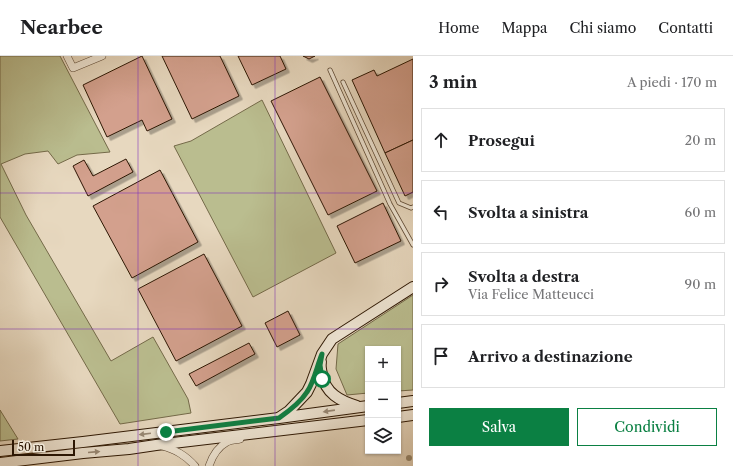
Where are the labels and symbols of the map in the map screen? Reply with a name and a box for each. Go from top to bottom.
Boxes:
route start [313,370,331,388]
one-way arrow [323,408,335,414]
route end [157,423,175,441]
one-way arrow [139,431,151,437]
scale bar [12,438,75,457]
one-way arrow [88,449,100,455]

